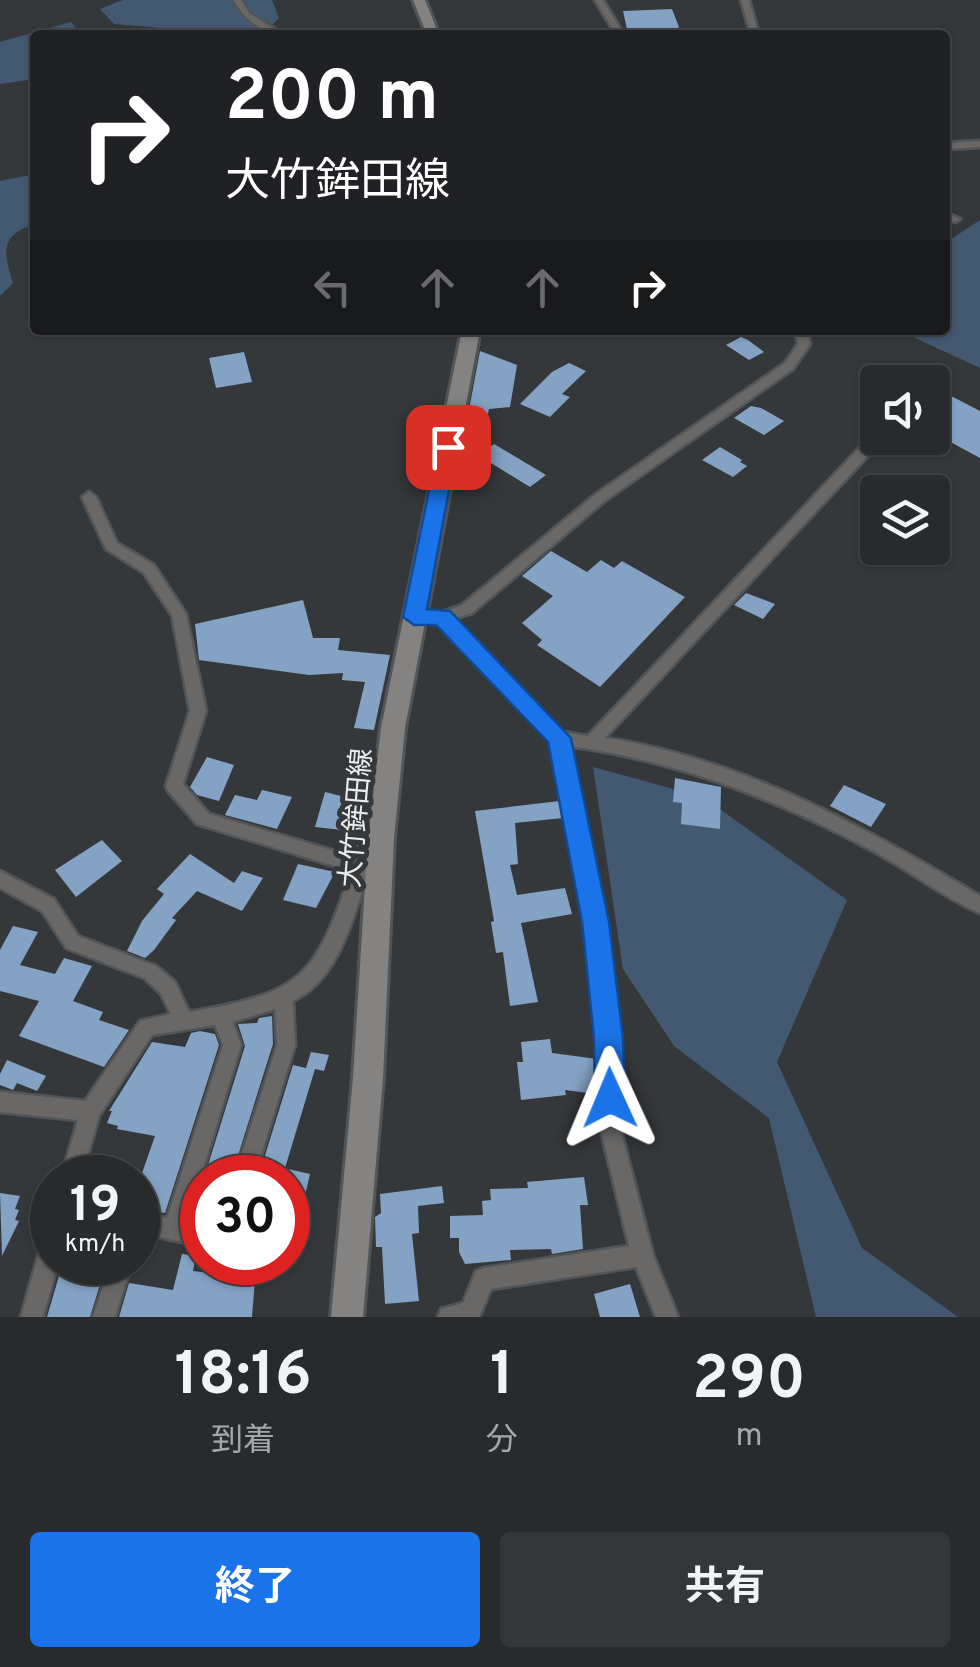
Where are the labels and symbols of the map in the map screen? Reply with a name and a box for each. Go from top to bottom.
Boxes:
pin [406,405,491,490]
street label: 大竹鉾田線 [334,747,382,890]
position arrow [558,1046,662,1150]
speed limit sign: 30 [180,1155,310,1285]

